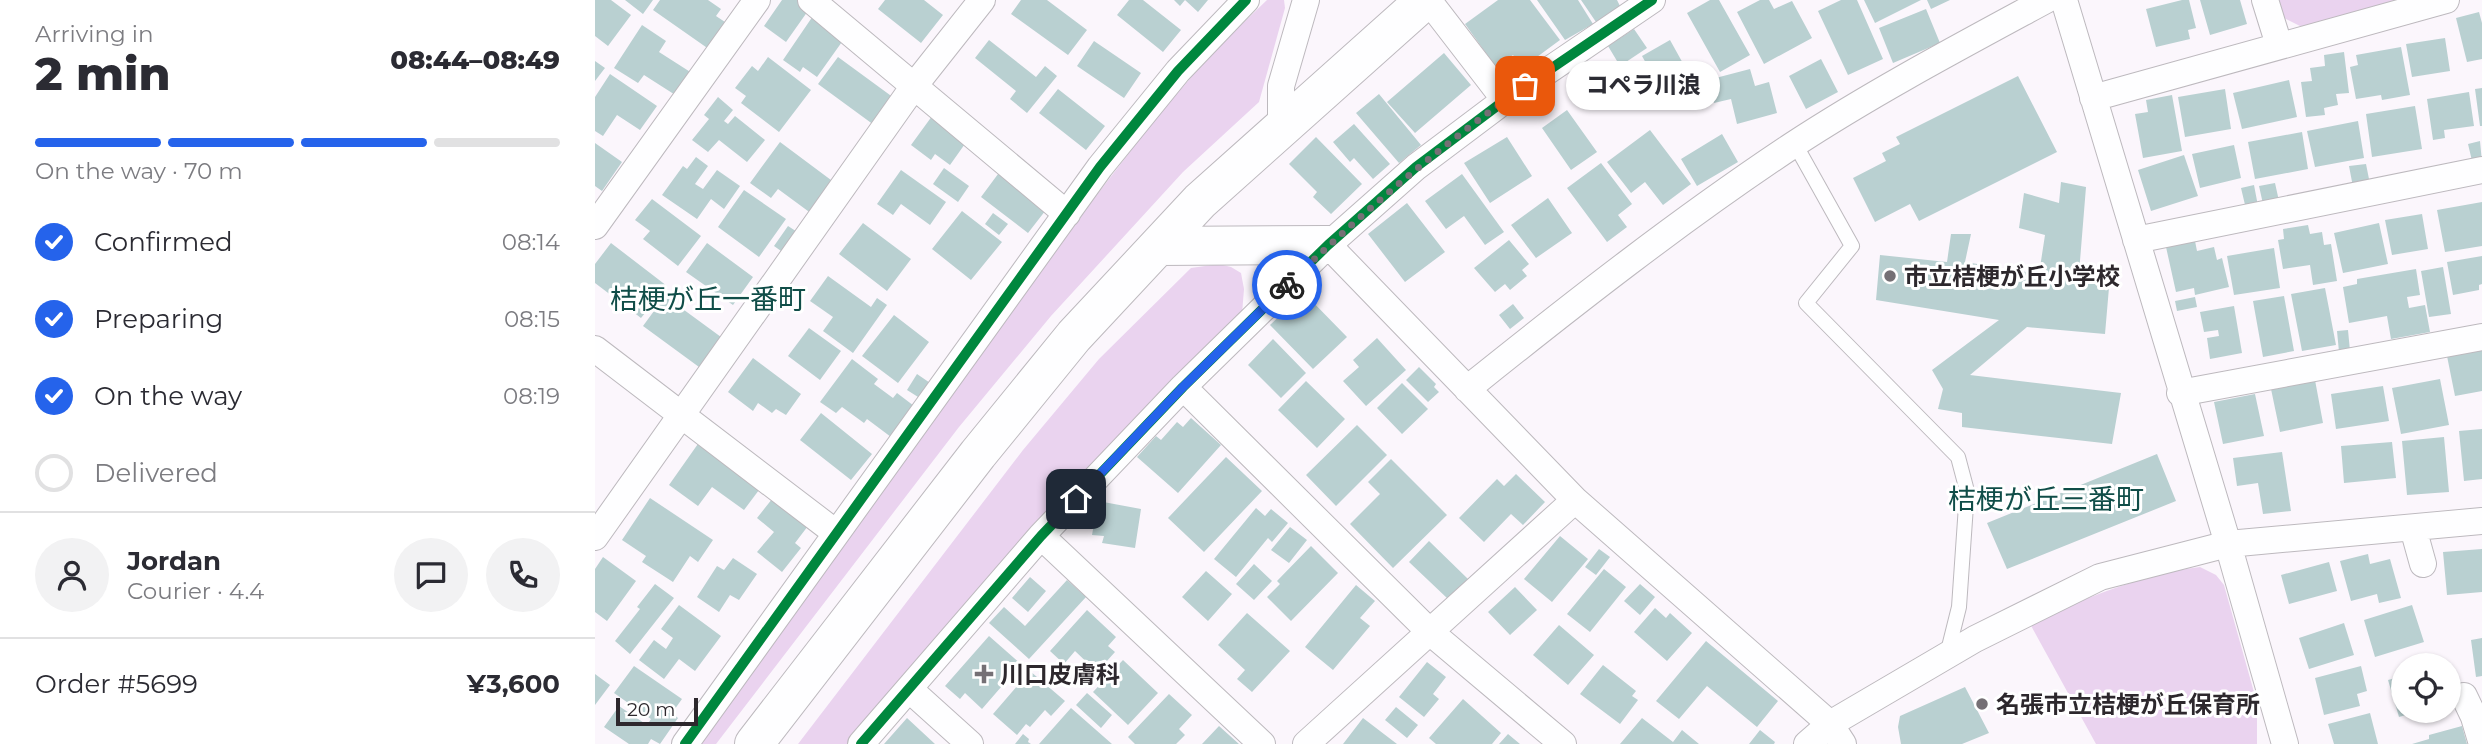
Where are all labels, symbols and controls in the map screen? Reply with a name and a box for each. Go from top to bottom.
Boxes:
text: Arriving in [35,20,154,48]
text: 08:44–08:49 [390,44,560,76]
text: 2 min [35,45,170,102]
pin [1495,56,1555,116]
callout: コペラ川浪 [1567,62,1721,110]
icon: bag [1506,67,1544,105]
text: コペラ川浪 [1586,71,1701,99]
text: On the way · 70 m [35,157,243,185]
icon: check [35,223,73,261]
text: Confirmed [94,226,233,258]
text: 08:14 [502,228,560,256]
courier [1252,250,1322,320]
place label: 市立桔梗が丘小学校 [1904,262,2120,291]
icon: bike [1268,266,1306,304]
marker: 市立桔梗が丘小学校 [1882,268,1898,284]
district label: 桔梗が丘一番町 [610,282,806,316]
icon: check [35,300,73,338]
text: Preparing [94,303,223,335]
text: 08:15 [504,305,560,333]
icon: check [35,377,73,415]
text: On the way [94,380,242,412]
text: 08:19 [503,382,560,410]
text: Delivered [94,457,218,489]
pin [1046,469,1106,529]
icon: home [1057,480,1095,518]
district label: 桔梗が丘三番町 [1948,482,2144,516]
button: person [35,538,109,612]
button: chat [394,538,468,612]
button: phone [486,538,560,612]
text: Jordan [127,545,221,577]
text: Courier · 4.4 [127,577,264,605]
map controls [2391,653,2461,723]
button: locate [2391,653,2461,723]
place label: 川口皮膚科 [1000,660,1120,689]
marker: 川口皮膚科 [974,664,994,684]
text: Order #5699 [35,668,198,700]
text: ¥3,600 [467,668,560,700]
place label: 名張市立桔梗が丘保育所 [1996,690,2260,719]
scale bar [616,695,698,727]
marker: 名張市立桔梗が丘保育所 [1974,696,1990,712]
text: 20 m [627,698,675,721]

